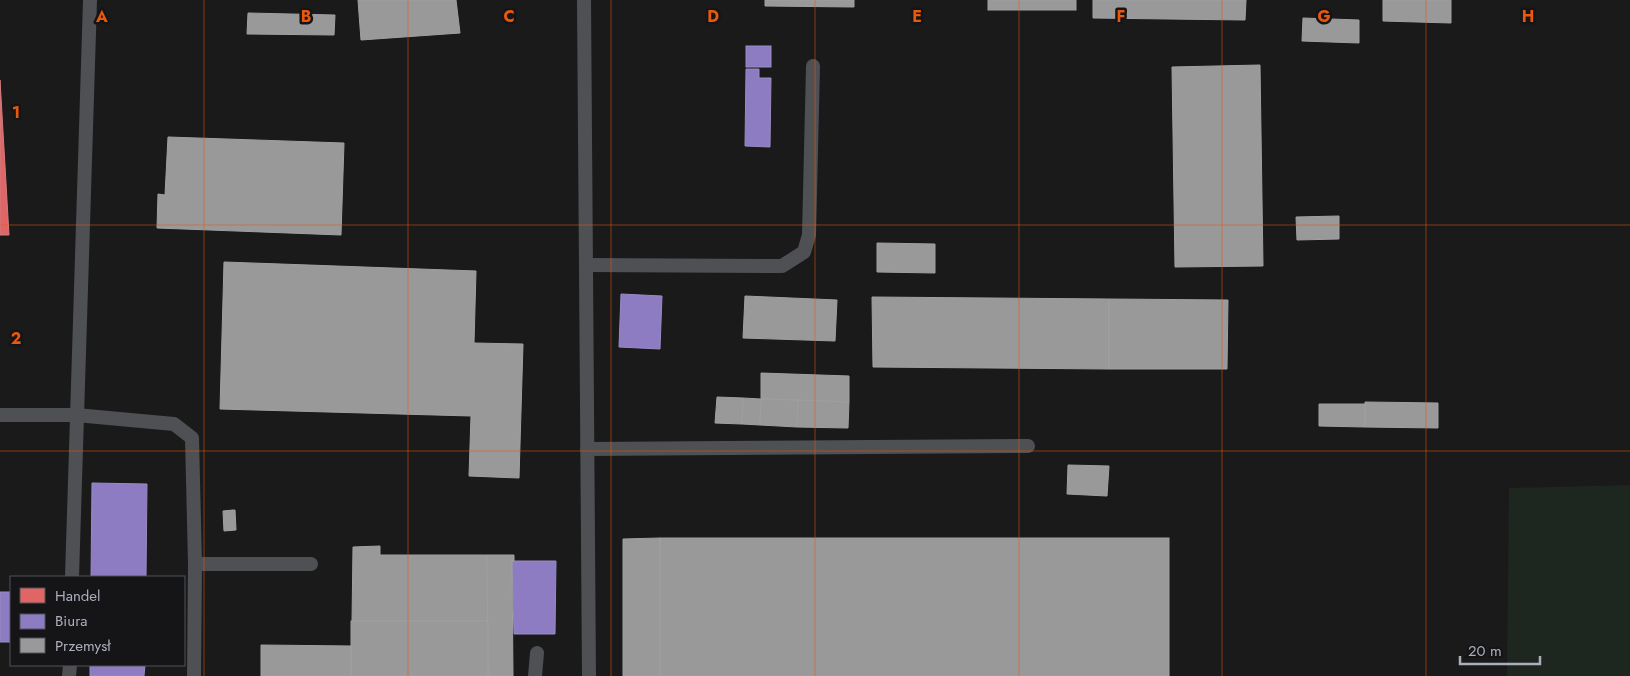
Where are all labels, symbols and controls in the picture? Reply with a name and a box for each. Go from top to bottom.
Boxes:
text: A [95,5,108,28]
text: B [301,5,311,28]
text: C [503,5,515,28]
text: D [707,5,719,28]
text: E [912,5,922,28]
text: F [1117,5,1125,28]
text: G [1317,5,1331,28]
text: H [1522,5,1534,28]
text: 1 [12,101,20,124]
text: 2 [11,327,21,350]
legend [10,576,185,666]
text: Handel [55,585,101,607]
text: Biura [55,610,88,632]
scale bar [1460,634,1540,666]
text: Przemysł [55,635,111,657]
text: 20 m [1468,640,1502,662]

